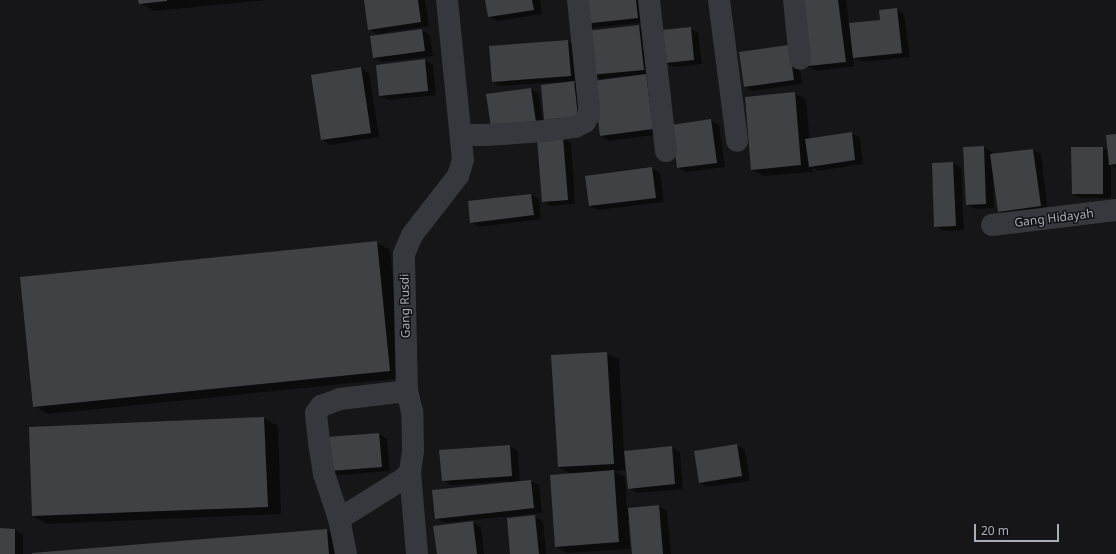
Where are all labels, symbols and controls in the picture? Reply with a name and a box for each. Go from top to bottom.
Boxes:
street label: Gang Hidayah [1014,206,1094,230]
street label: Gang Rusdi [397,274,413,338]
scale bar [976,516,1061,542]
text: 20 m [981,522,1009,539]

